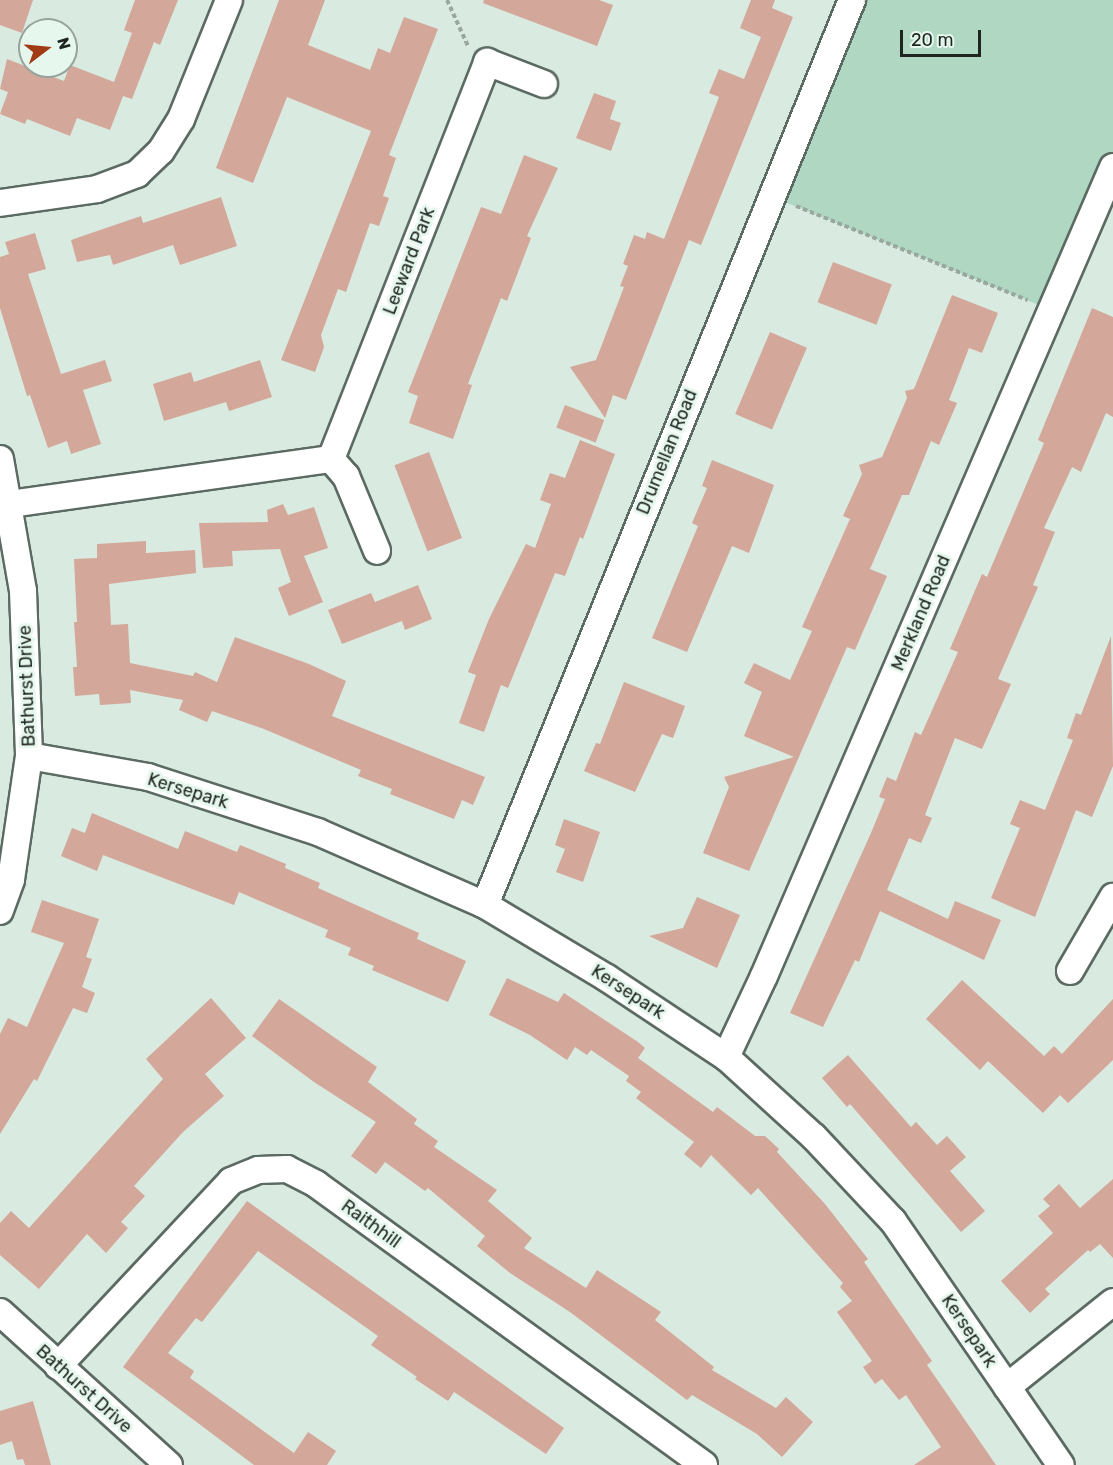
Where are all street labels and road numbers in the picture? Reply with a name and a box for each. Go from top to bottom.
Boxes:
street label: Leeward Park [379,204,439,318]
street label: Drumellan Road [632,386,702,518]
street label: Merkland Road [887,552,955,674]
street label: Bathurst Drive [14,625,40,747]
street label: Kersepark [145,769,231,813]
street label: Kersepark [587,960,669,1024]
street label: Raithhill [337,1195,405,1253]
street label: Kersepark [937,1290,1001,1372]
street label: Bathurst Drive [32,1340,136,1438]

